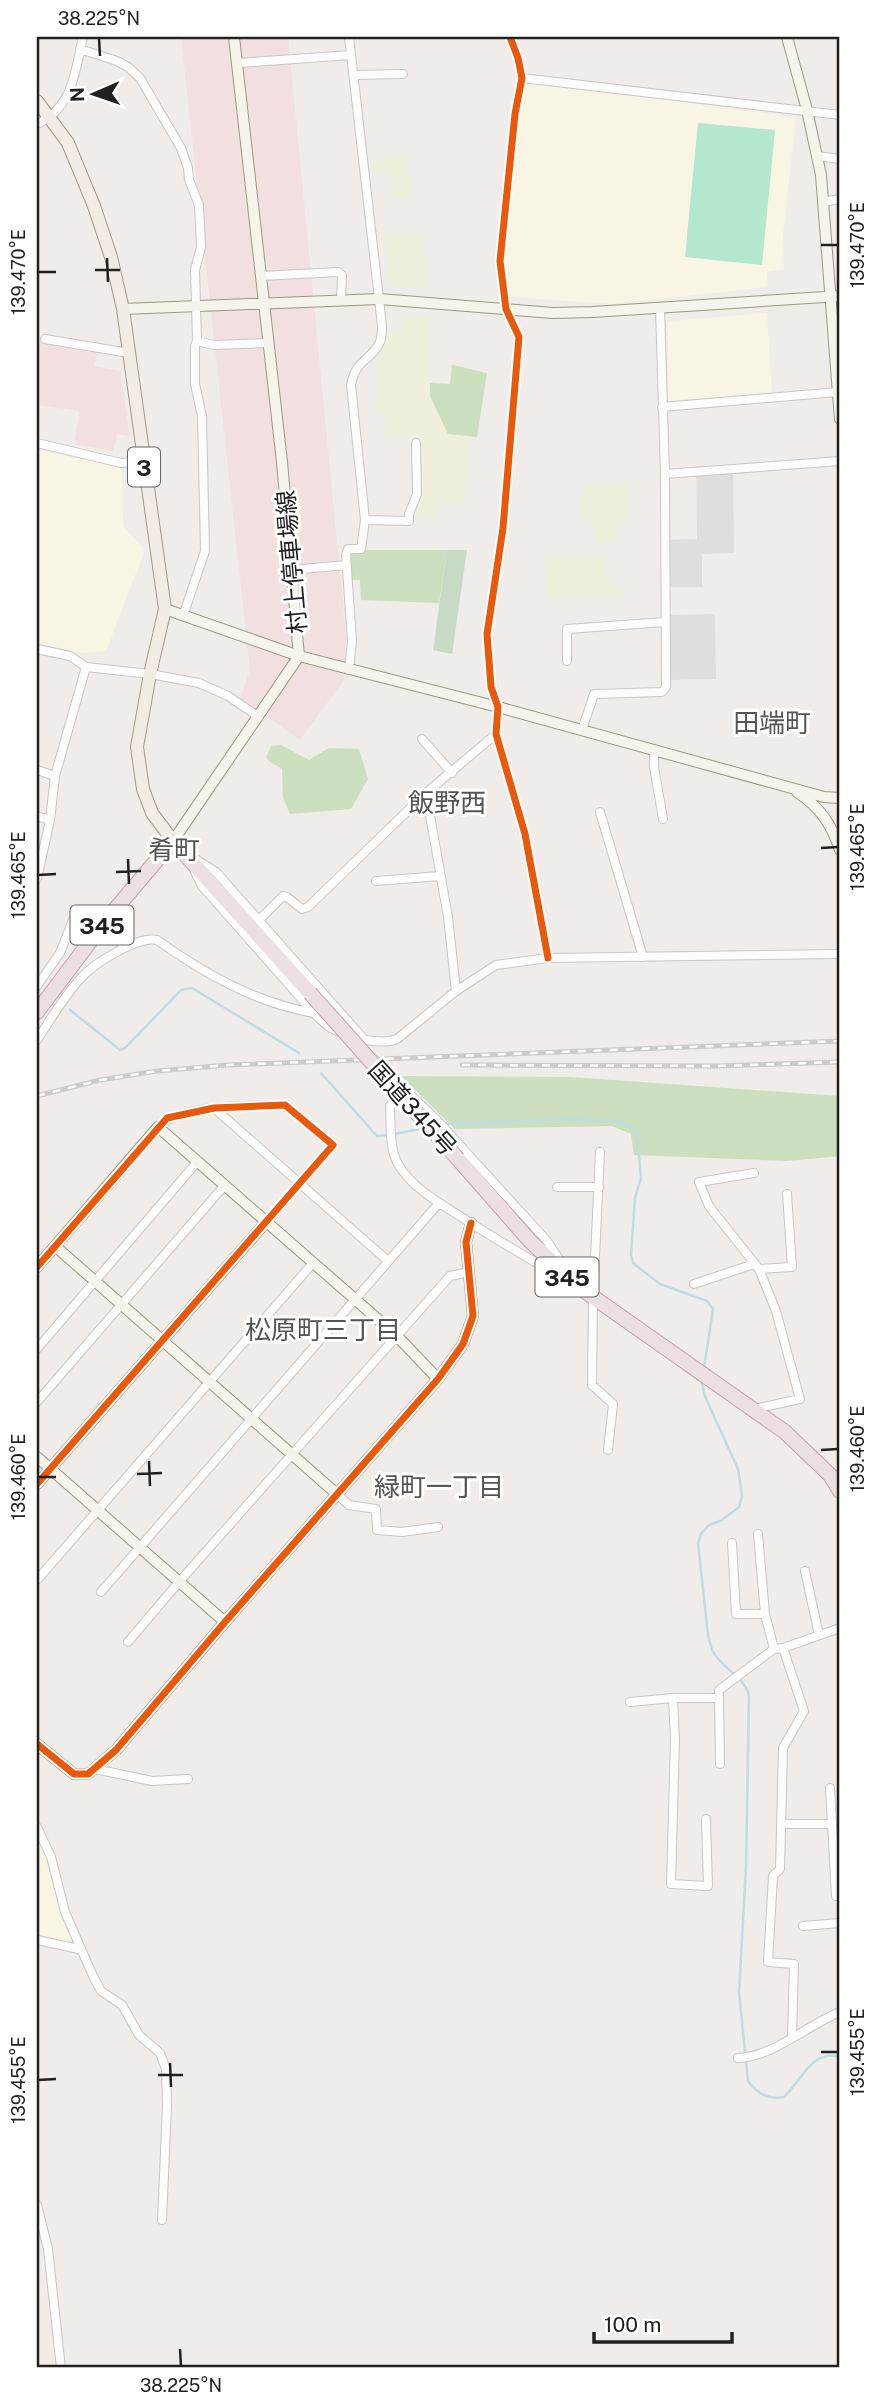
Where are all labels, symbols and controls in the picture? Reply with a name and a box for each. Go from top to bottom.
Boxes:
text: 38.225°N [58,8,140,29]
north arrow [60,60,130,130]
text: N [66,87,88,102]
text: 139.470°E [847,202,868,288]
text: 139.470°E [8,229,29,315]
road number: 3 [128,447,160,486]
street label: 村上停車場線 [271,489,311,635]
district label: 田端町 [733,707,811,738]
district label: 飯野西 [408,787,486,818]
text: 139.465°E [847,803,868,891]
text: 139.465°E [8,831,29,919]
district label: 肴町 [148,834,200,865]
road number: 345 [70,906,134,944]
street label: 国道345号 [363,1055,463,1161]
road number: 345 [536,1258,598,1296]
district label: 松原町三丁目 [245,1314,401,1345]
text: 139.460°E [847,1406,868,1492]
text: 139.460°E [8,1434,29,1520]
district label: 緑町一丁目 [374,1471,504,1502]
text: 139.455°E [847,2008,868,2096]
text: 139.455°E [8,2036,29,2124]
scale bar [594,2300,732,2344]
text: 100 m [604,2312,661,2337]
text: 38.225°N [140,2375,222,2396]

